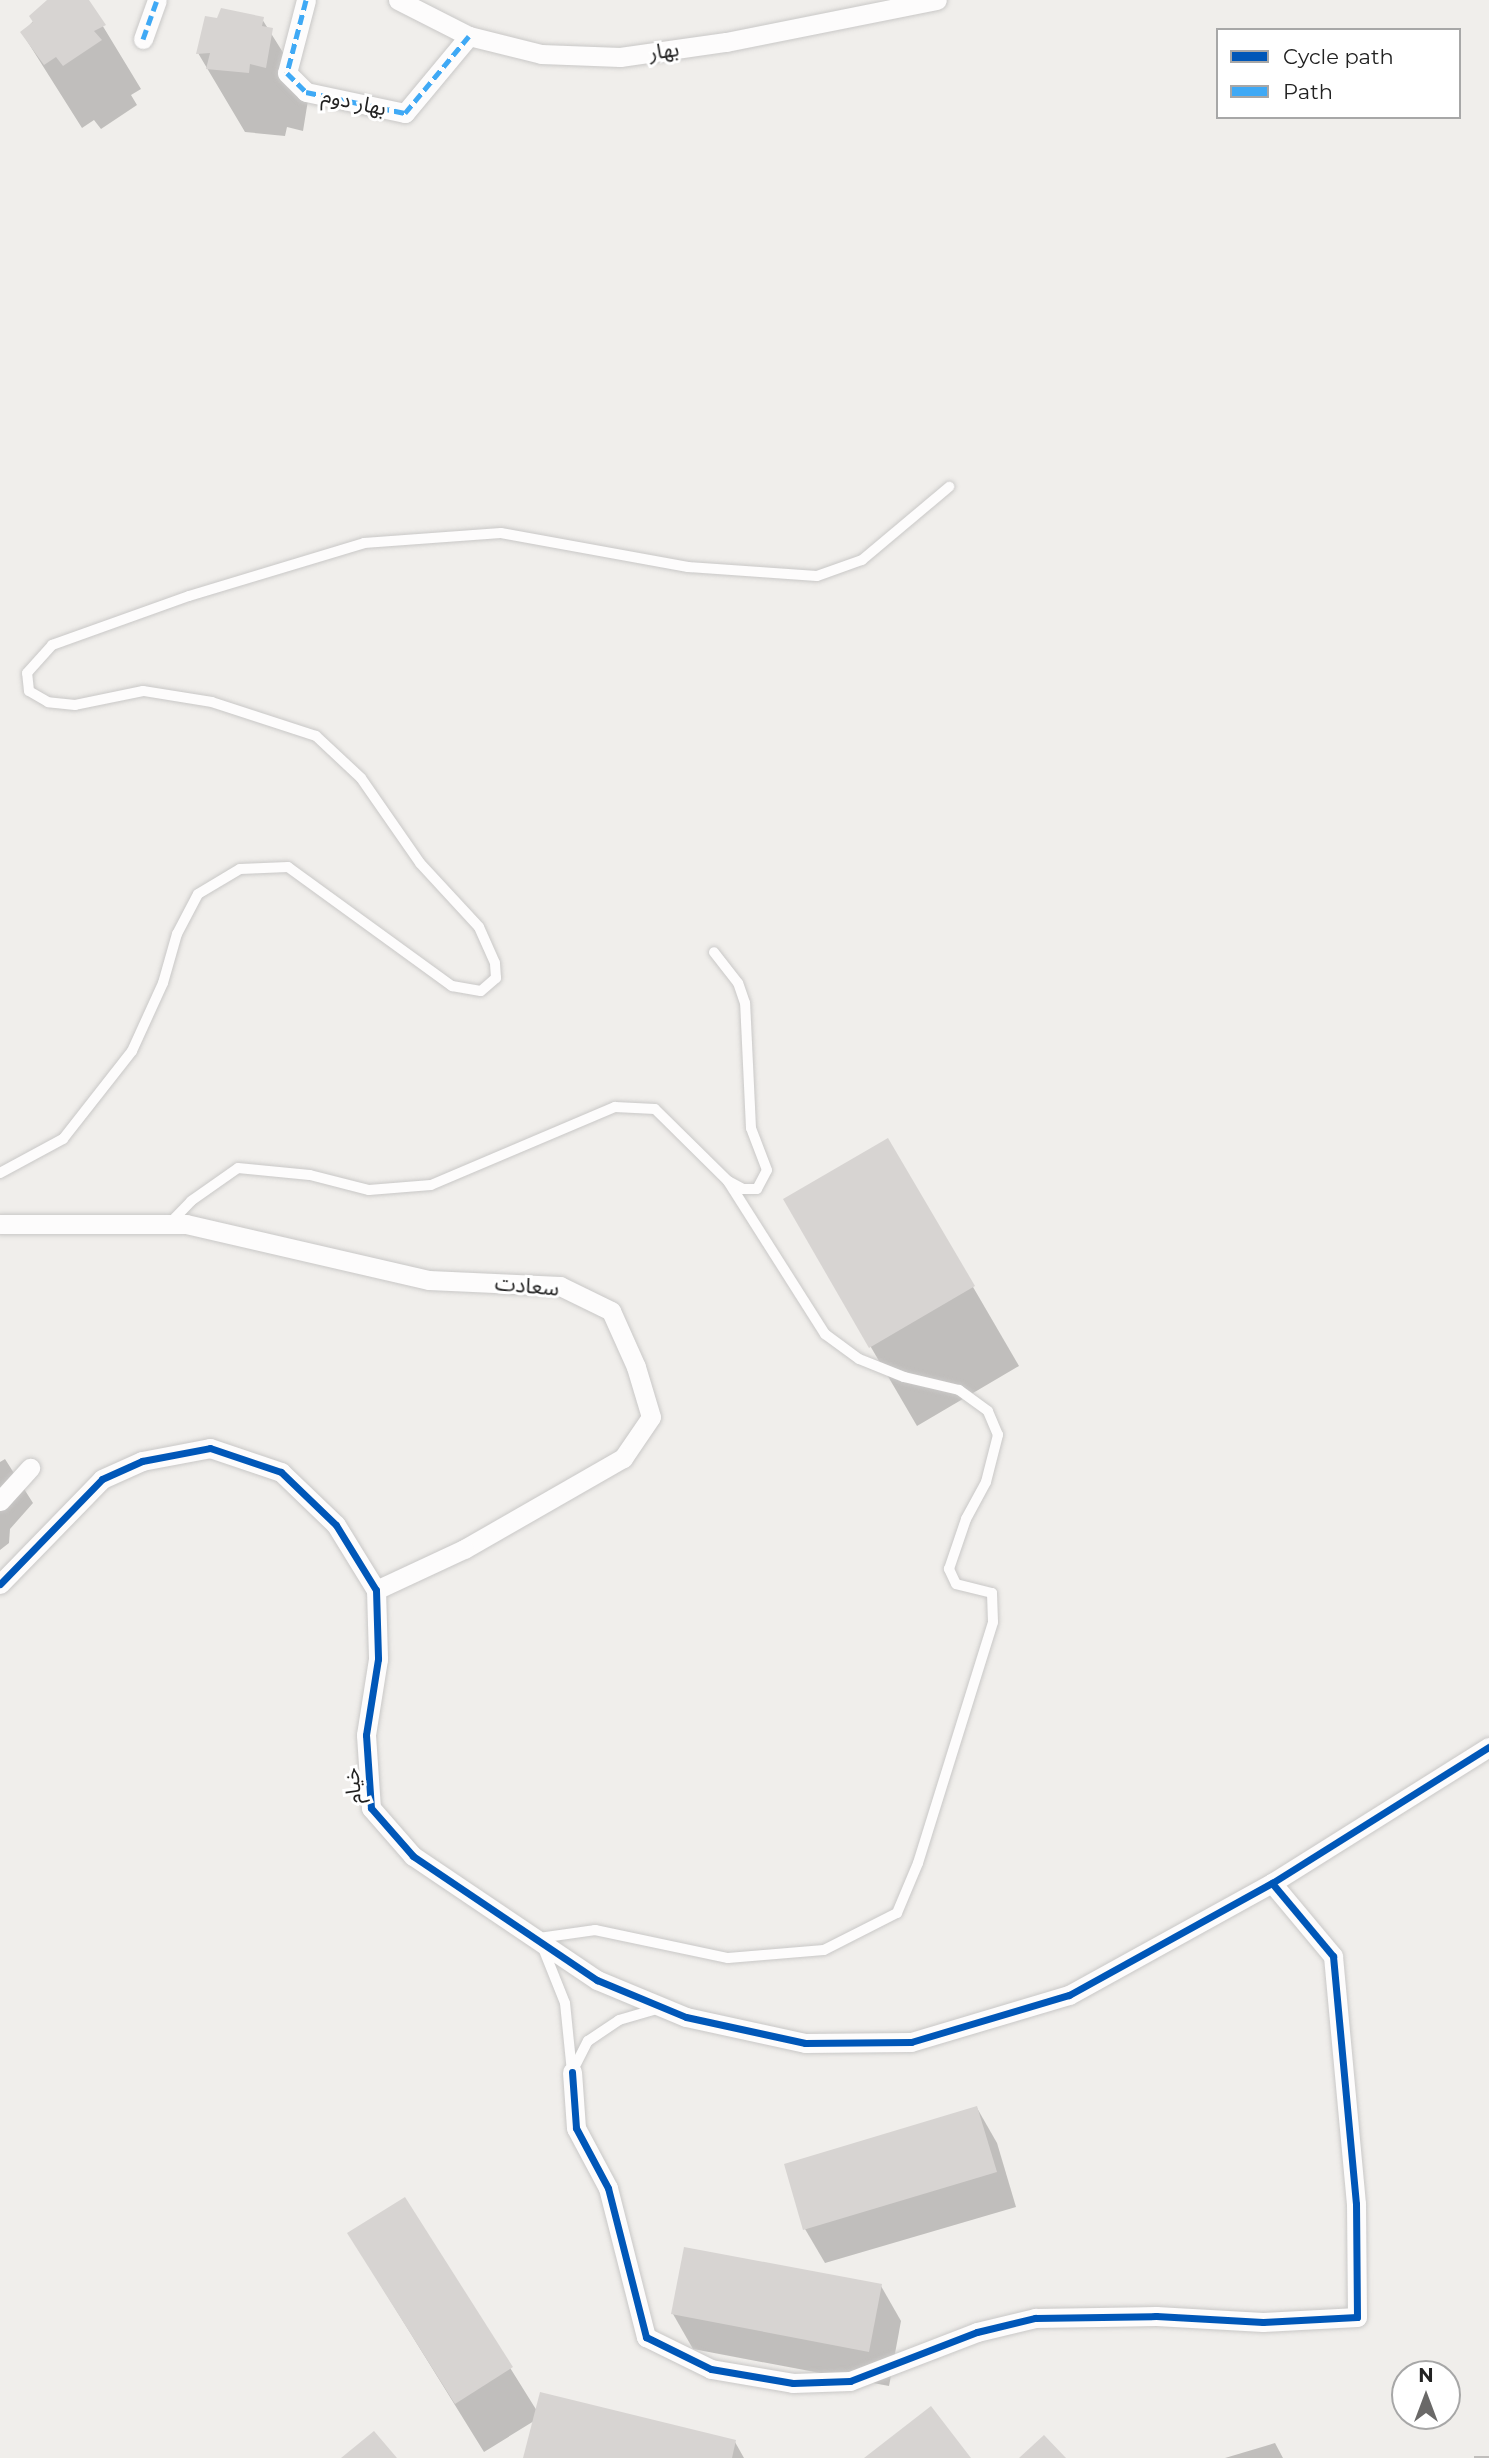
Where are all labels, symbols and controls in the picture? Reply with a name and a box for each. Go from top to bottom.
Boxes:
legend [1216,28,1461,119]
street label: بهار [647,36,681,66]
text: Cycle path [1283,44,1394,69]
text: Path [1283,79,1333,104]
street label: بهار دوم [320,83,388,121]
street label: سعادت [494,1271,560,1301]
street label: خیام [338,1766,368,1806]
north arrow [1391,2360,1461,2430]
text: N [1418,2364,1434,2387]

